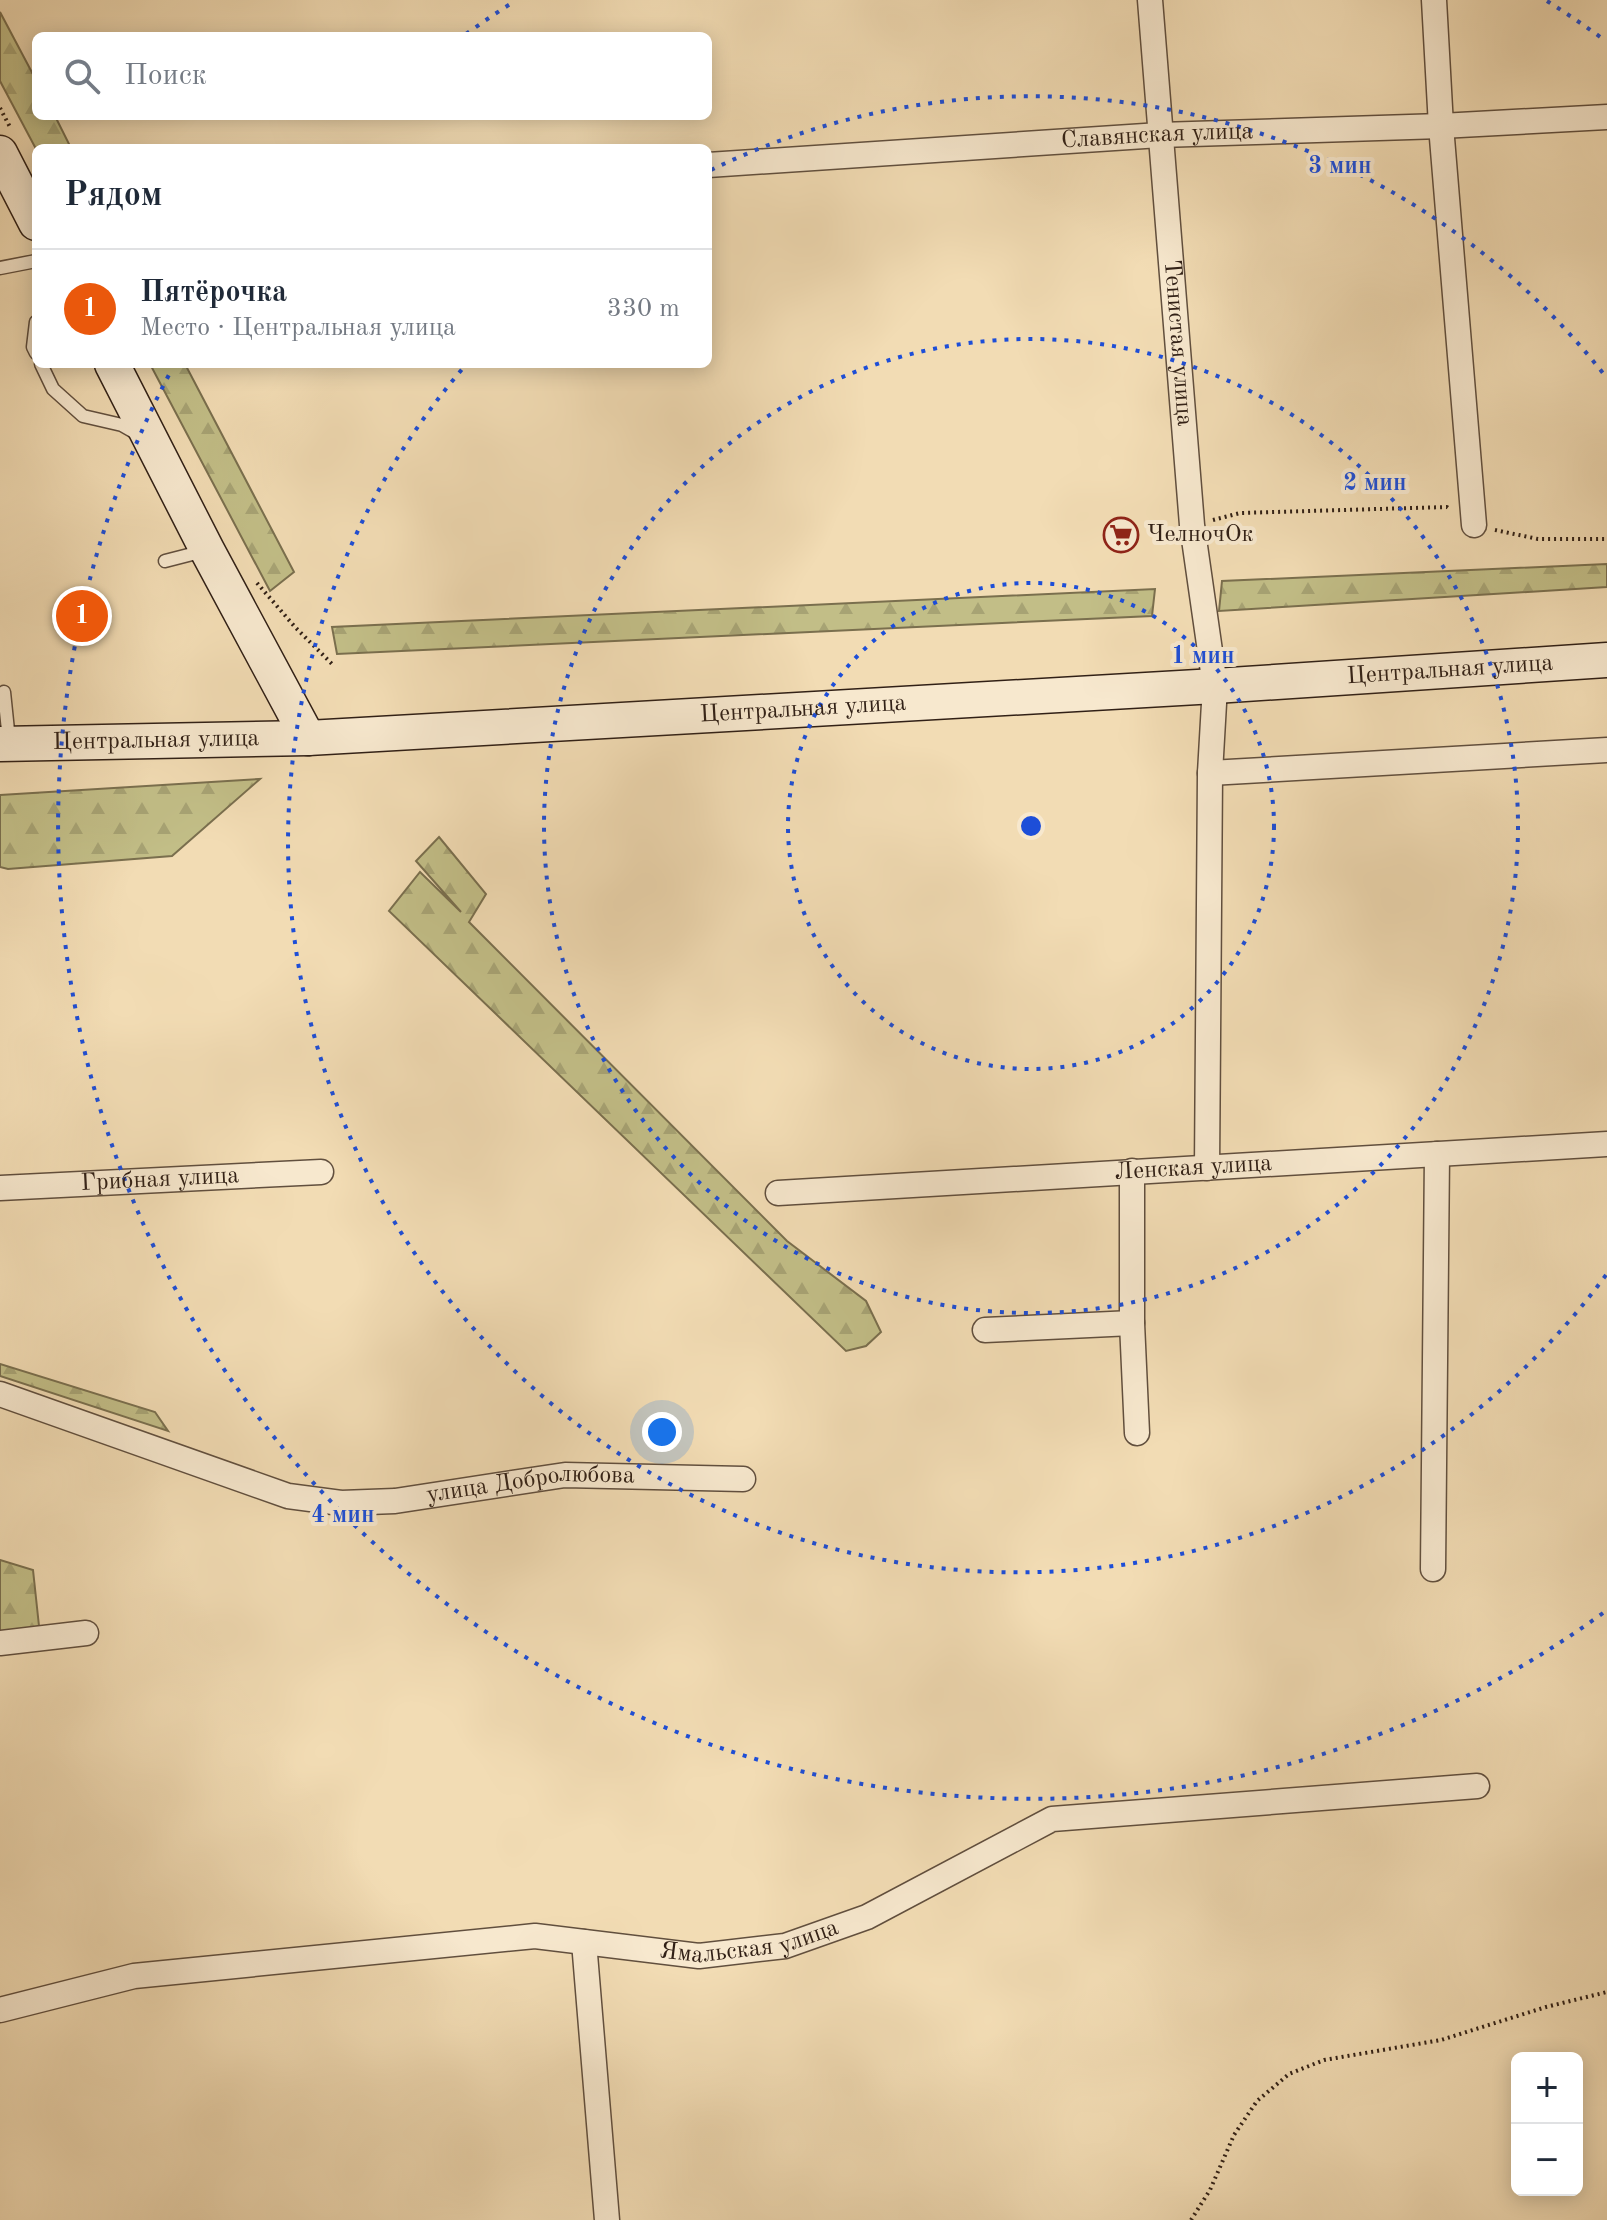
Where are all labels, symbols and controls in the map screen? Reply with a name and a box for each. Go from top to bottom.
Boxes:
search box [32,32,712,120]
icon: search [60,54,104,98]
text: Поиск [124,61,207,91]
street label: Славянская улица [1060,120,1254,154]
text: 3 мин [1308,155,1372,179]
text: Рядом [64,179,163,213]
street label: Тенистая улица [1159,259,1196,427]
text: Пятёрочка [140,278,287,308]
text: 1 [82,296,98,322]
text: 330 m [607,296,680,322]
text: Место · Центральная улица [140,315,456,341]
text: 2 мин [1343,472,1407,496]
supermarket icon: ЧелночОк [1102,516,1140,554]
place label: ЧелночОк [1147,523,1254,547]
pin: 1 [56,586,108,646]
text: 1 мин [1171,645,1235,669]
street label: Центральная улица [1346,652,1554,689]
street label: Центральная улица [699,692,907,728]
street label: Центральная улица [52,727,260,755]
centre of rings [1017,812,1045,840]
street label: Ленская улица [1114,1152,1273,1185]
street label: Грибная улица [80,1164,240,1196]
your location [642,1412,682,1452]
street label: улица Добролюбова [425,1463,635,1508]
text: 4 мин [311,1504,375,1528]
street label: Ямальская улица [658,1916,842,1968]
map controls [1511,2052,1583,2196]
button: + [1511,2052,1583,2124]
button: − [1511,2124,1583,2196]

